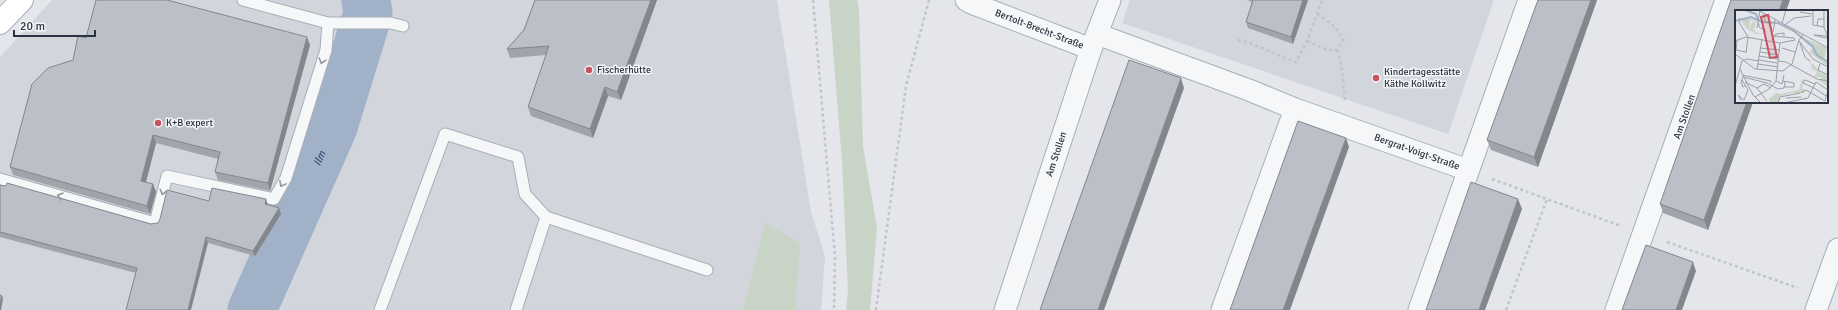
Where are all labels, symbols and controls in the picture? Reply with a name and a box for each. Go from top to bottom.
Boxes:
street label: Bertolt-Brecht-Straße [993,7,1085,52]
inset map [1735,10,1828,103]
scale bar [14,12,95,38]
text: 20 m [20,19,45,34]
one-way arrow [319,57,327,64]
place label: Fischerhütte [597,64,651,76]
marker: Fischerhütte [584,65,594,75]
place label: Kindertagesstätte Käthe Kollwitz [1384,66,1460,90]
marker: Kindertagesstätte Käthe Kollwitz [1371,73,1381,83]
street label: Am Stollen [1671,93,1698,141]
place label: K+B expert [166,117,213,129]
marker: K+B expert [153,118,163,128]
street label: Am Stollen [1043,130,1069,178]
street label: Bergrat-Voigt-Straße [1373,131,1461,173]
water label: Ilm [310,147,329,168]
one-way arrow [280,180,287,188]
one-way arrow [159,189,167,195]
one-way arrow [57,192,64,201]

